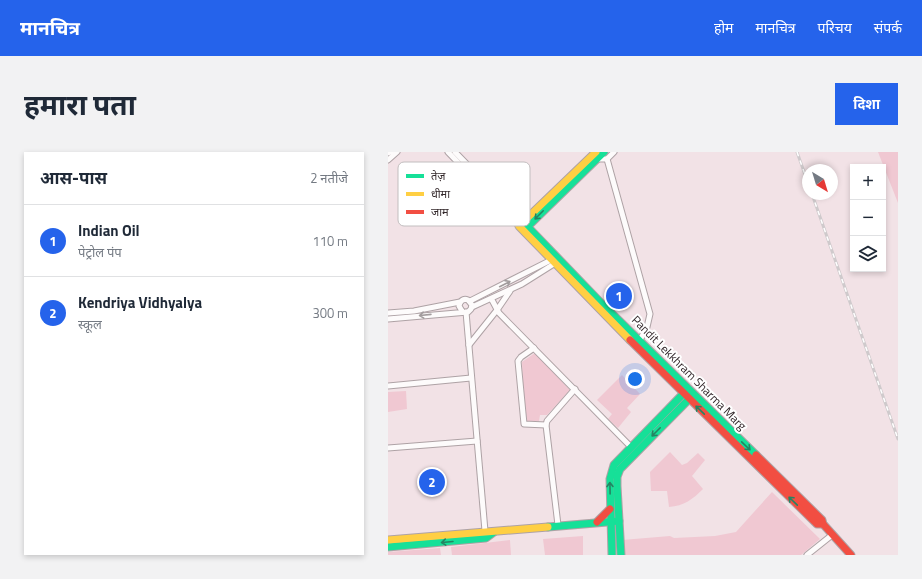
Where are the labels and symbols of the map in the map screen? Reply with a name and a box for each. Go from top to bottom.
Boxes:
legend [398,162,530,226]
north arrow [802,164,838,200]
text: तेज़ [431,168,446,184]
text: धीमा [431,186,450,202]
text: जाम [431,204,449,220]
one-way arrow [534,210,544,220]
one-way arrow [499,280,511,287]
pin: 1 [606,281,632,311]
one-way arrow [419,311,432,319]
street label: Pandit Lekkhram Sharma Marg [627,311,751,435]
your location [625,369,645,389]
one-way arrow [695,405,705,415]
one-way arrow [651,427,661,436]
one-way arrow [741,441,751,451]
pin: 2 [419,467,445,497]
one-way arrow [606,482,614,495]
one-way arrow [788,496,798,506]
one-way arrow [441,538,454,546]

